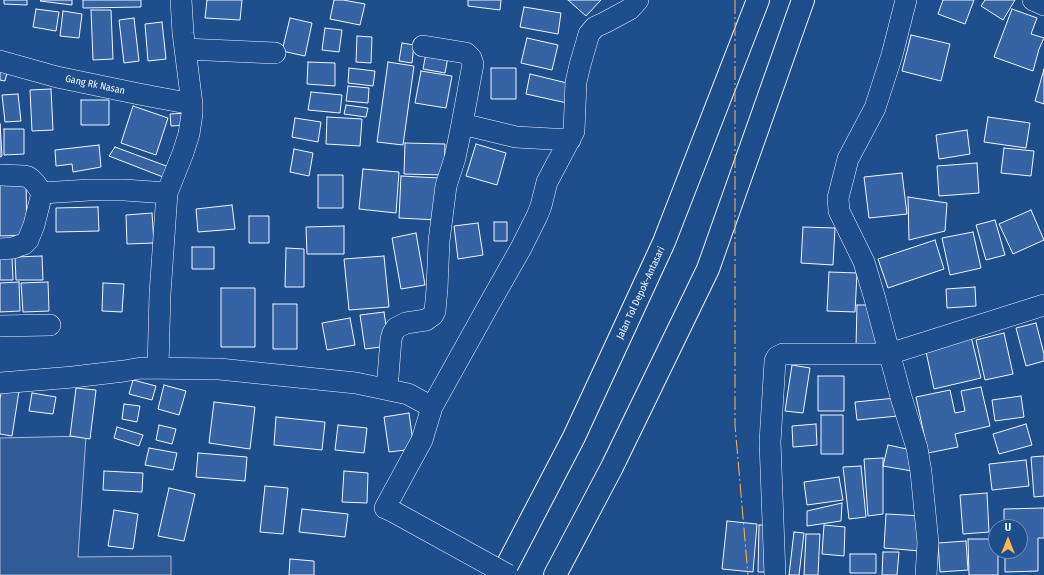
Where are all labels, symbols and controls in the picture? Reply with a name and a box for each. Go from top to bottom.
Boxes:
street label: Gang Rk Nasan [64,73,126,97]
street label: Jalan Tol Depok–Antasari [614,245,668,341]
north arrow [988,519,1028,559]
text: U [1005,521,1011,534]

